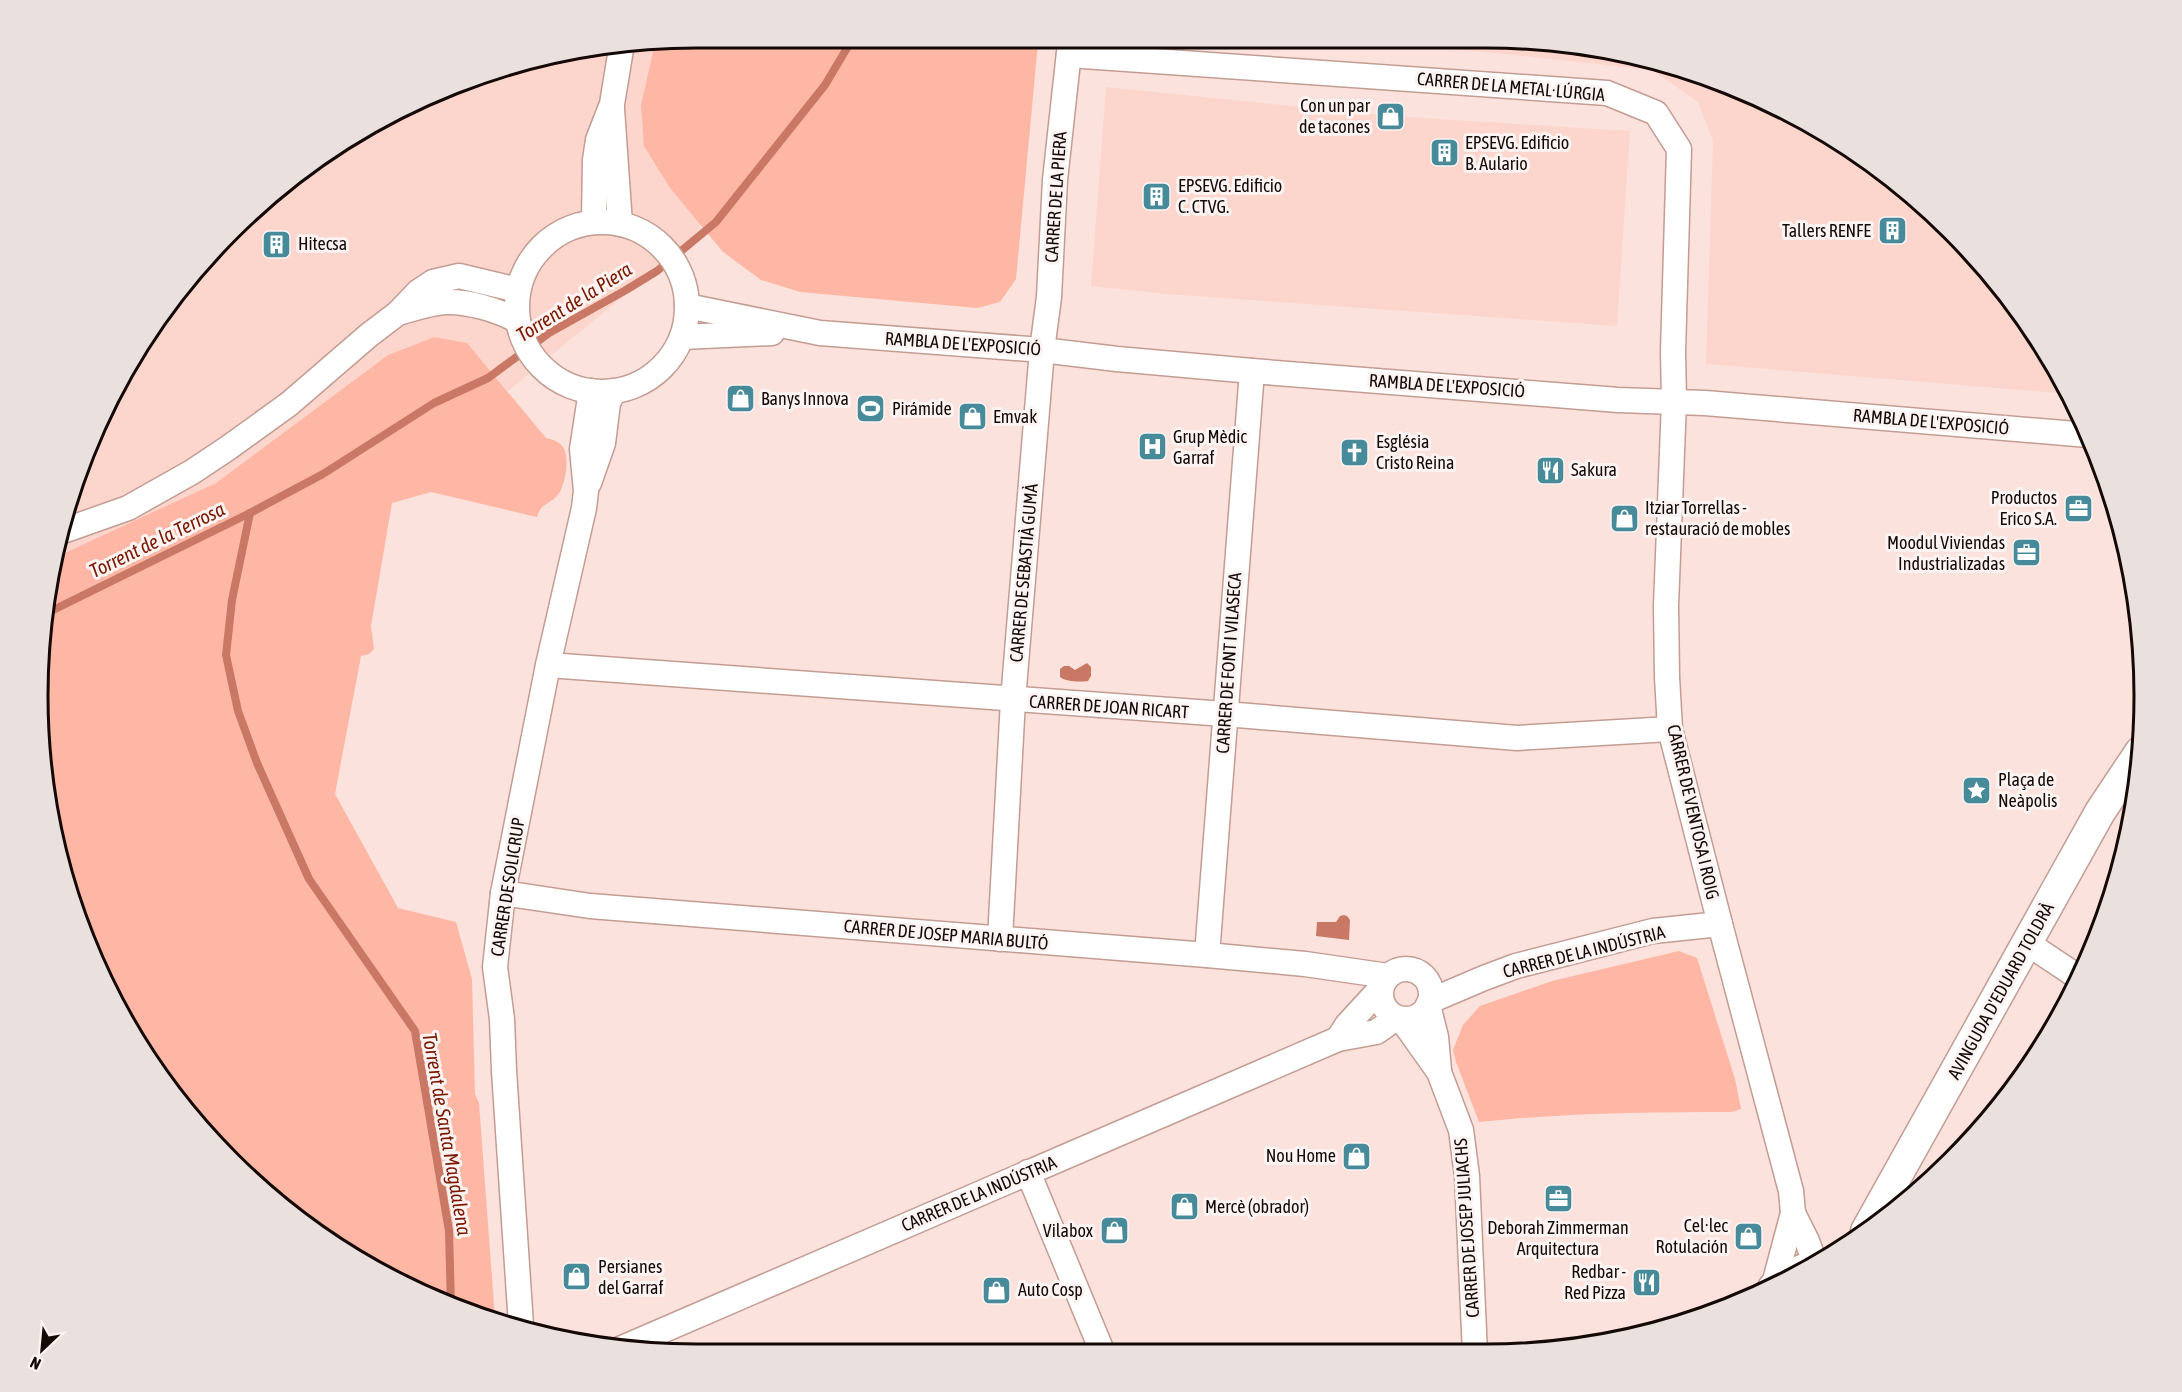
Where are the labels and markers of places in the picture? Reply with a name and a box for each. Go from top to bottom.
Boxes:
place label: Con un par de tacones [1299,95,1371,137]
shop icon: Con un par de tacones [1375,100,1407,132]
place label: EPSEVG. Edificio B. Aulario [1465,132,1569,174]
building icon: EPSEVG. Edificio B. Aulario [1428,137,1460,169]
place label: EPSEVG. Edificio C. CTVG. [1178,175,1282,217]
building icon: EPSEVG. Edificio C. CTVG. [1141,180,1173,212]
building icon: Tallers RENFE [1876,215,1908,247]
place label: Tallers RENFE [1782,220,1871,241]
building icon: Hitecsa [261,228,293,260]
place label: Hitecsa [298,233,347,254]
shop icon: Banys Innova [724,383,756,415]
place label: Banys Innova [761,388,849,409]
sports icon: Pirámide [855,393,887,425]
place label: Pirámide [892,398,952,419]
shop icon: Emvak [956,401,988,433]
place label: Emvak [993,406,1037,427]
place label: Grup Mèdic Garraf [1173,426,1247,468]
hospital icon: Grup Mèdic Garraf [1136,431,1168,463]
place label: Església Cristo Reina [1376,431,1454,473]
church icon: Església Cristo Reina [1339,436,1371,468]
restaurant icon: Sakura [1534,454,1566,486]
place label: Sakura [1571,459,1617,480]
place label: Productos Erico S.A. [1991,487,2057,529]
office icon: Productos Erico S.A. [2062,492,2094,524]
place label: Itziar Torrellas - restauració de mobles [1645,497,1790,539]
shop icon: Itziar Torrellas - restauració de mobles [1608,502,1640,534]
place label: Moodul Viviendas Industrializadas [1887,532,2005,574]
office icon: Moodul Viviendas Industrializadas [2010,537,2042,569]
place label: Plaça de Neàpolis [1998,769,2057,811]
place icon: Plaça de Neàpolis [1961,774,1993,806]
shop icon: Nou Home [1341,1140,1373,1172]
place label: Nou Home [1266,1145,1336,1166]
office icon: Deborah Zimmerman Arquitectura [1542,1183,1574,1215]
shop icon: Mercè (obrador) [1168,1191,1200,1223]
place label: Mercè (obrador) [1205,1196,1309,1217]
shop icon: Vilabox [1098,1215,1130,1247]
place label: Cel·lec Rotulación [1656,1215,1728,1257]
place label: Deborah Zimmerman Arquitectura [1487,1217,1629,1259]
place label: Vilabox [1043,1220,1093,1241]
shop icon: Cel·lec Rotulación [1733,1220,1765,1252]
place label: Persianes del Garraf [598,1256,663,1298]
shop icon: Persianes del Garraf [561,1261,593,1293]
place label: Redbar - Red Pizza [1564,1261,1626,1303]
restaurant icon: Redbar - Red Pizza [1631,1266,1663,1298]
shop icon: Auto Cosp [981,1274,1013,1306]
place label: Auto Cosp [1018,1279,1083,1300]

